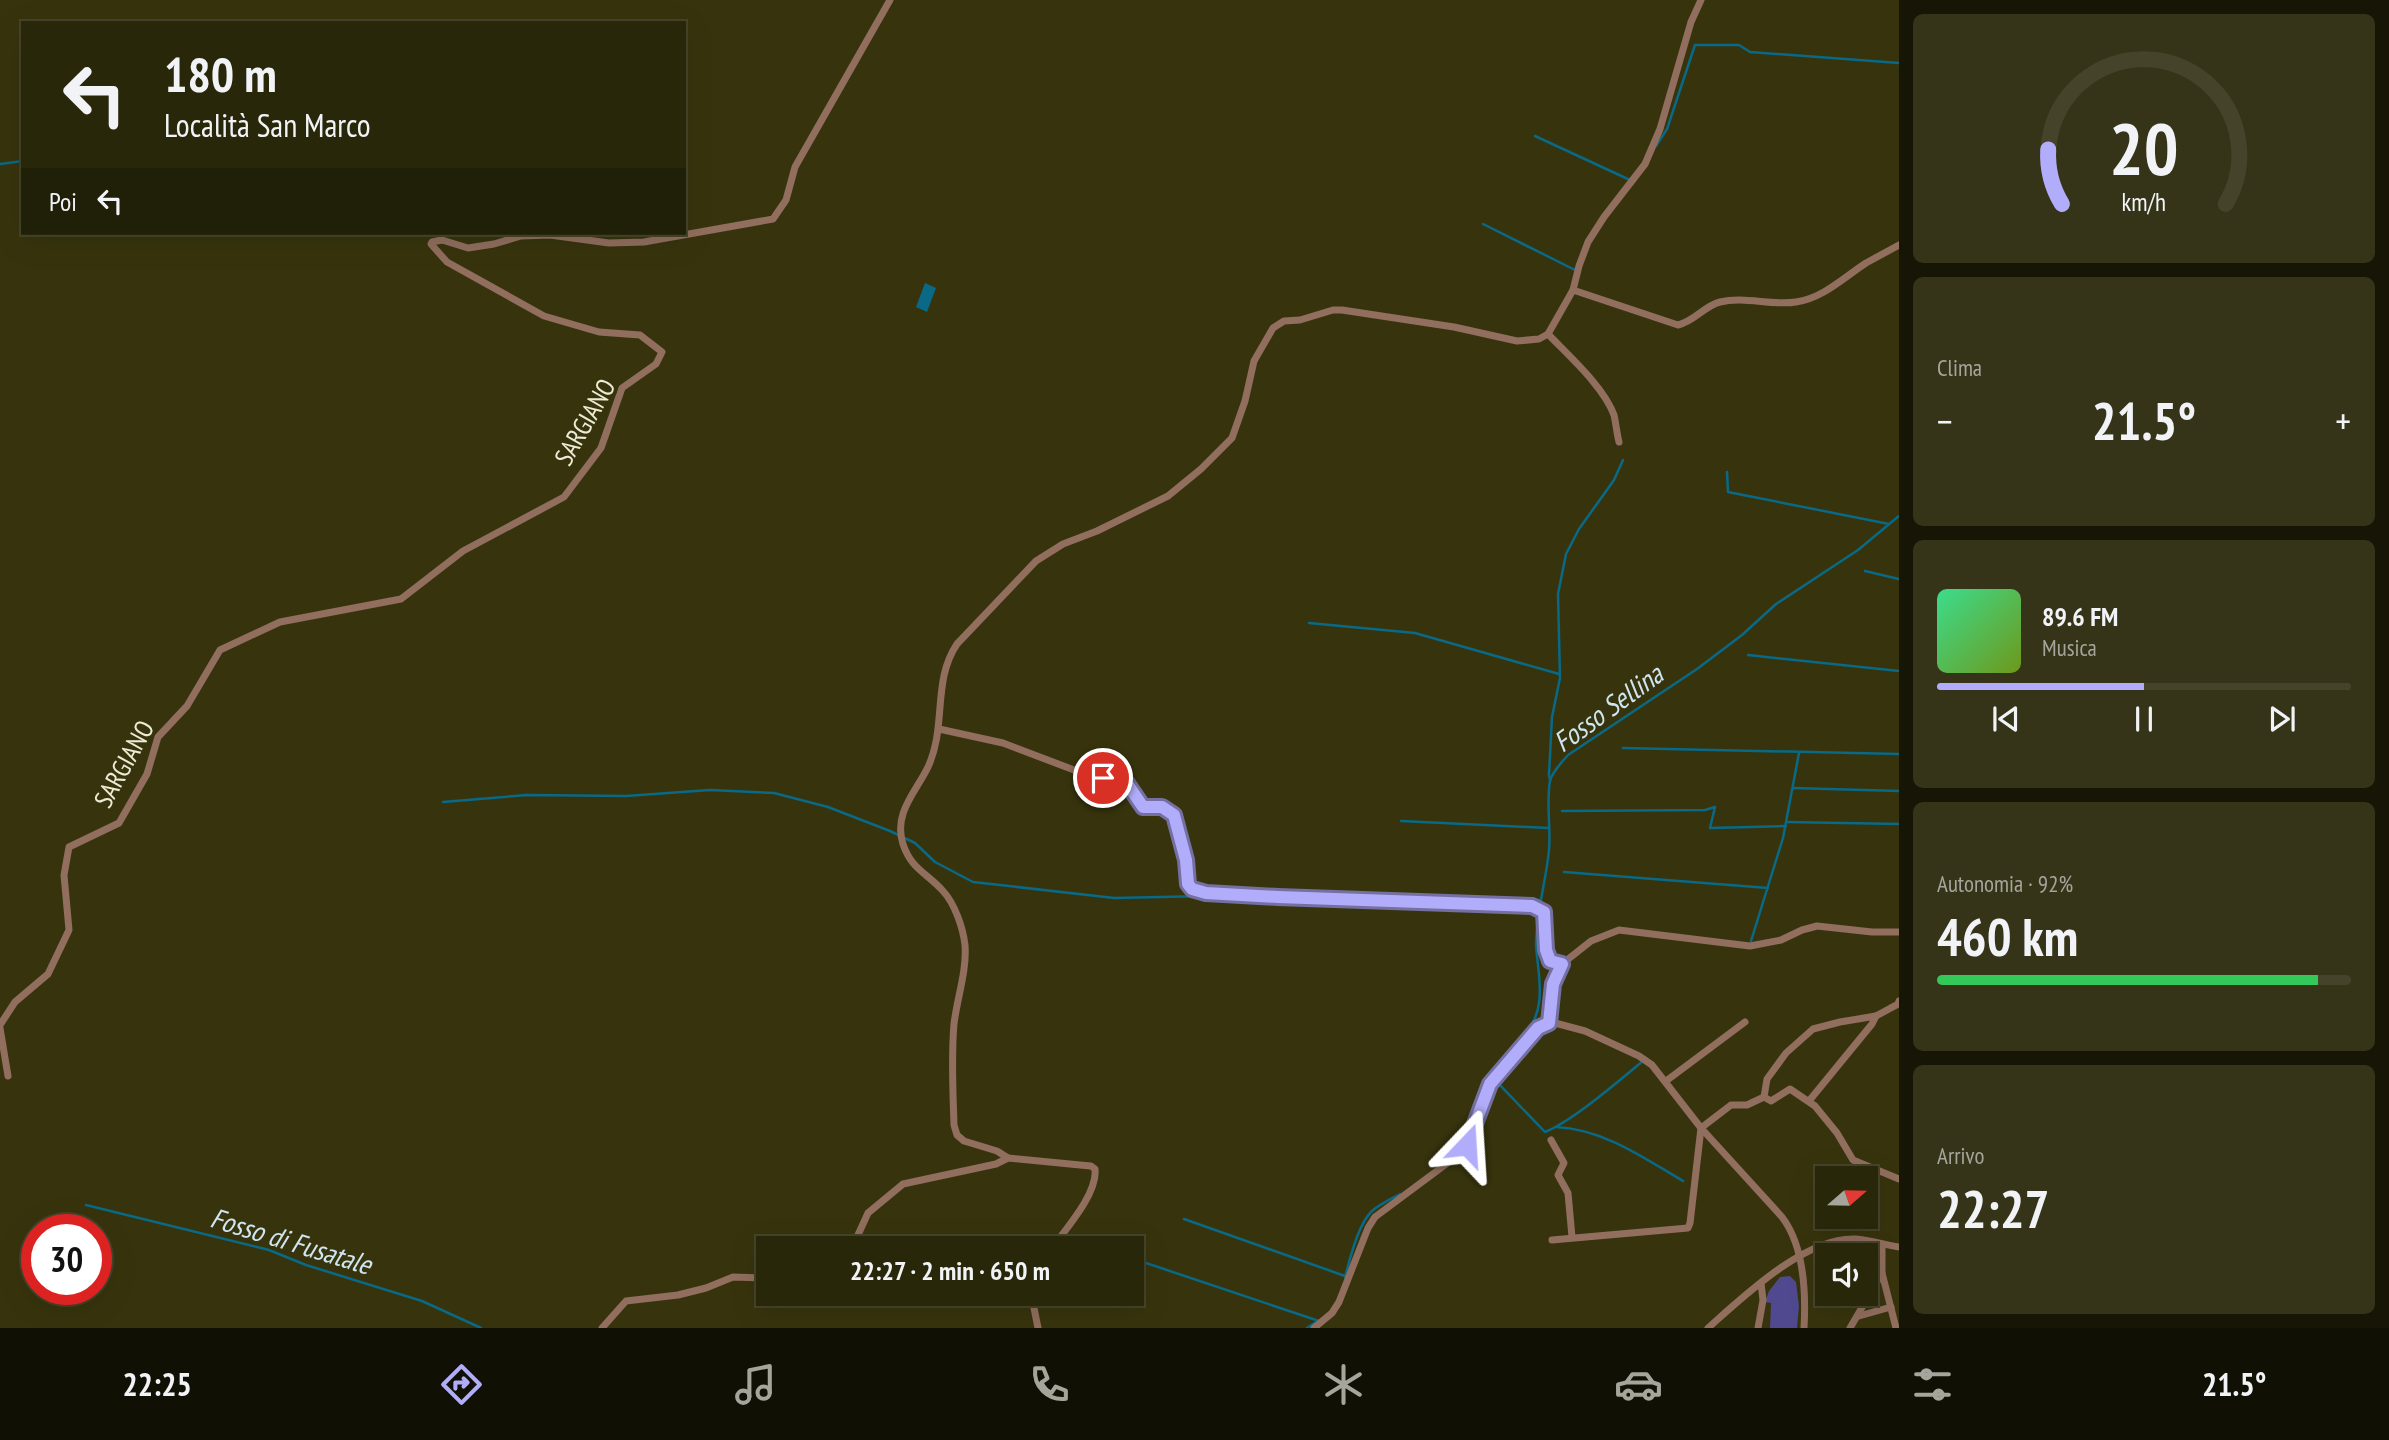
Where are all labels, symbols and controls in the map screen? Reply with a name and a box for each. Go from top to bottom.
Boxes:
text: 180 m [164,42,277,106]
icon: left [49,49,140,140]
text: 20 [2109,101,2179,195]
text: Località San Marco [164,104,371,146]
icon: left [91,182,129,220]
text: Poi [49,185,77,218]
text: km/h [2122,186,2166,218]
text: Clima [1937,353,1982,382]
street label: SARGIANO [547,373,623,471]
text: 21.5° [2092,387,2196,454]
text: − [1937,396,1953,445]
text: + [2335,396,2351,445]
text: 89.6 FM [2042,600,2118,633]
text: Musica [2042,633,2097,662]
water label: Fosso Sellina [1546,654,1671,760]
icon: previous [1987,700,2025,738]
icon: pause [2125,700,2163,738]
icon: next [2263,700,2301,738]
street label: SARGIANO [86,714,161,813]
pin [1073,748,1133,808]
icon: arrive [1084,759,1122,797]
text: Autonomia · 92% [1937,869,2073,898]
text: 460 km [1937,903,2078,970]
position arrow [1430,1108,1504,1182]
text: Arrivo [1937,1141,1984,1170]
north arrow [1815,1166,1878,1228]
map controls [1815,1166,1878,1306]
text: 22:27 [1937,1175,2049,1242]
water label: Fosso di Fusatale [206,1199,378,1283]
speed limit sign: 30 [21,1214,112,1305]
button: sound [1815,1243,1878,1306]
text: 22:27 · 2 min · 650 m [850,1254,1050,1287]
icon: directions [437,1360,486,1409]
icon: music [731,1360,780,1409]
icon: phone [1025,1360,1074,1409]
icon: climate [1319,1360,1368,1409]
icon: car [1614,1360,1663,1409]
icon: filters [1908,1360,1957,1409]
text: 22:25 [123,1363,192,1405]
text: 21.5° [2202,1363,2266,1405]

